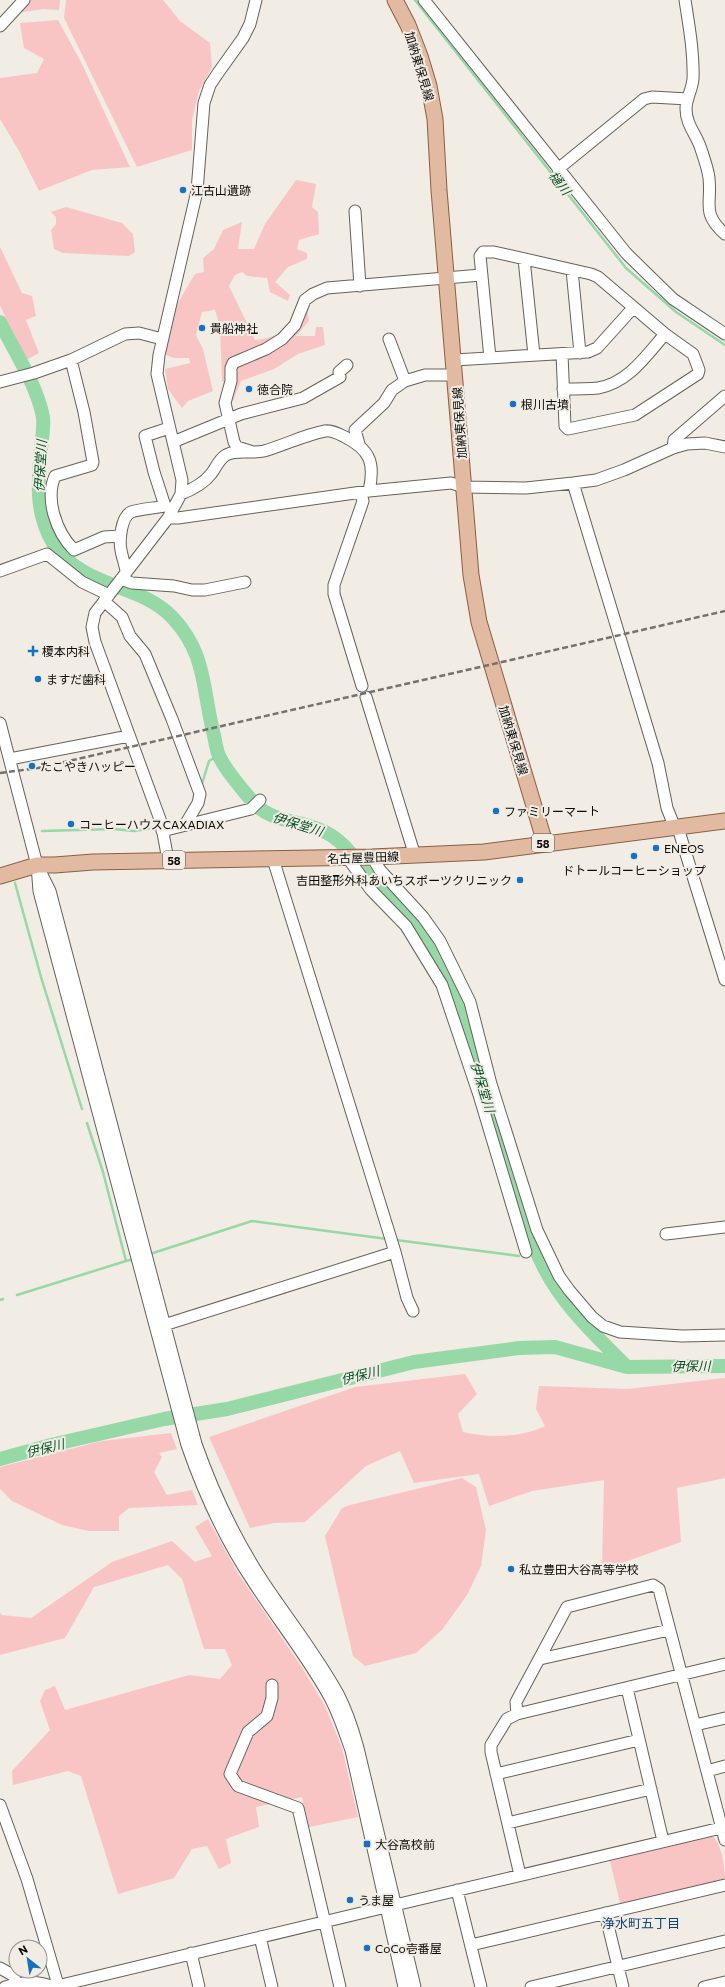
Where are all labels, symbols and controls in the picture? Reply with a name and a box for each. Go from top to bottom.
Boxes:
street label: 加納東保見線 [403,30,437,102]
water label: 樋川 [546,168,576,200]
place label: 江古山遺跡 [191,183,251,197]
marker: 江古山遺跡 [178,185,188,195]
place label: 貴船神社 [210,321,258,335]
marker: 貴船神社 [197,323,207,333]
place label: 徳合院 [257,382,293,396]
marker: 徳合院 [244,384,254,394]
street label: 加納東保見線 [450,387,468,459]
place label: 根川古墳 [521,397,569,411]
marker: 根川古墳 [508,399,518,409]
water label: 伊保堂川 [31,438,49,492]
place label: 榎本内科 [42,644,90,658]
marker: 榎本内科 [27,645,39,657]
place label: ますだ歯科 [46,672,106,686]
marker: ますだ歯科 [33,674,43,684]
street label: 加納東保見線 [497,704,531,776]
place label: たこやきハッピー [40,759,136,773]
marker: たこやきハッピー [27,761,37,771]
place label: ファミリーマート [504,804,600,818]
marker: ファミリーマート [491,806,501,816]
water label: 伊保堂川 [271,809,327,840]
place label: コーヒーハウスCAXADIAX [79,817,224,831]
marker: コーヒーハウスCAXADIAX [66,819,76,829]
road number: 58 [532,834,554,852]
place label: ENEOS [664,841,704,855]
marker: ENEOS [651,843,661,853]
street label: 名古屋豊田線 [327,849,399,865]
road number: 58 [163,851,185,869]
marker: ドトールコーヒーショップ [629,851,639,861]
place label: ドトールコーヒーショップ [562,863,706,877]
place label: 吉田整形外科あいちスポーツクリニック [296,873,512,887]
marker: 吉田整形外科あいちスポーツクリニック [515,875,525,885]
water label: 伊保堂川 [468,1060,499,1116]
water label: 伊保川 [671,1358,713,1374]
water label: 伊保川 [339,1362,383,1387]
water label: 伊保川 [24,1435,68,1460]
place label: 私立豊田大谷高等学校 [519,1562,639,1576]
marker: 私立豊田大谷高等学校 [506,1564,516,1574]
place label: 大谷高校前 [375,1837,435,1851]
marker: 大谷高校前 [362,1839,372,1849]
place label: うま屋 [358,1893,394,1907]
marker: うま屋 [345,1895,355,1905]
district label: 浄水町五丁目 [602,1915,680,1931]
north arrow [8,1939,48,1979]
place label: CoCo壱番屋 [375,1941,442,1955]
text: N [16,1942,30,1958]
marker: CoCo壱番屋 [362,1943,372,1953]

